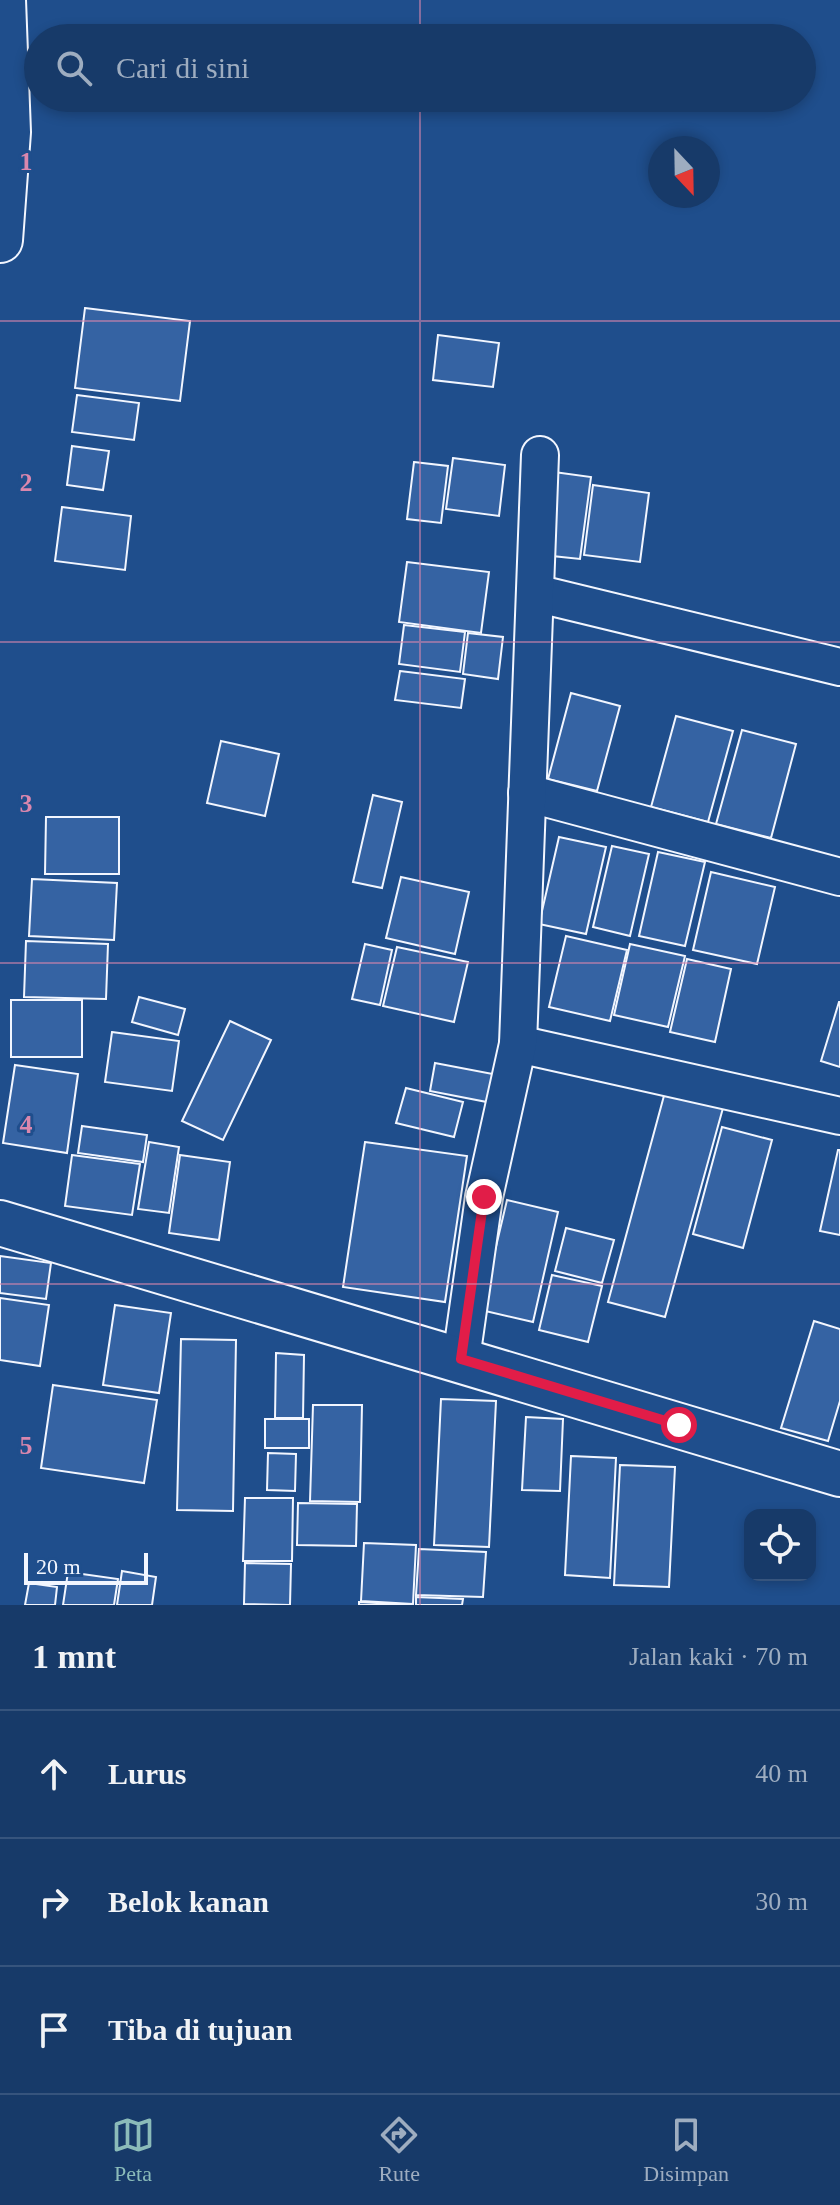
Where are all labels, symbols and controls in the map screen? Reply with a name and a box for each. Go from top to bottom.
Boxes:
search box [24,24,816,112]
icon: search [52,46,96,90]
text: Cari di sini [116,51,249,84]
north arrow [648,136,720,208]
text: 1 [20,147,33,176]
text: 2 [20,468,33,497]
text: 3 [20,789,33,818]
text: 4 [20,1110,33,1139]
route end [466,1179,502,1215]
route start [661,1407,697,1443]
text: 5 [20,1431,33,1460]
map controls [744,1509,816,1581]
button: locate [744,1509,816,1581]
scale bar [24,1549,148,1585]
text: 20 m [36,1554,81,1579]
text: 1 mnt [32,1638,116,1675]
text: Jalan kaki · 70 m [629,1642,808,1671]
icon: ahead [32,1752,76,1796]
text: Lurus [108,1757,186,1790]
text: 40 m [755,1759,808,1788]
icon: right [32,1880,76,1924]
text: Belok kanan [108,1885,269,1918]
text: 30 m [755,1887,808,1916]
icon: arrive [32,2008,76,2052]
text: Tiba di tujuan [108,2013,293,2046]
tab: Peta [111,2113,155,2187]
tab: Rute [377,2113,421,2187]
tab: Disimpan [643,2113,729,2187]

